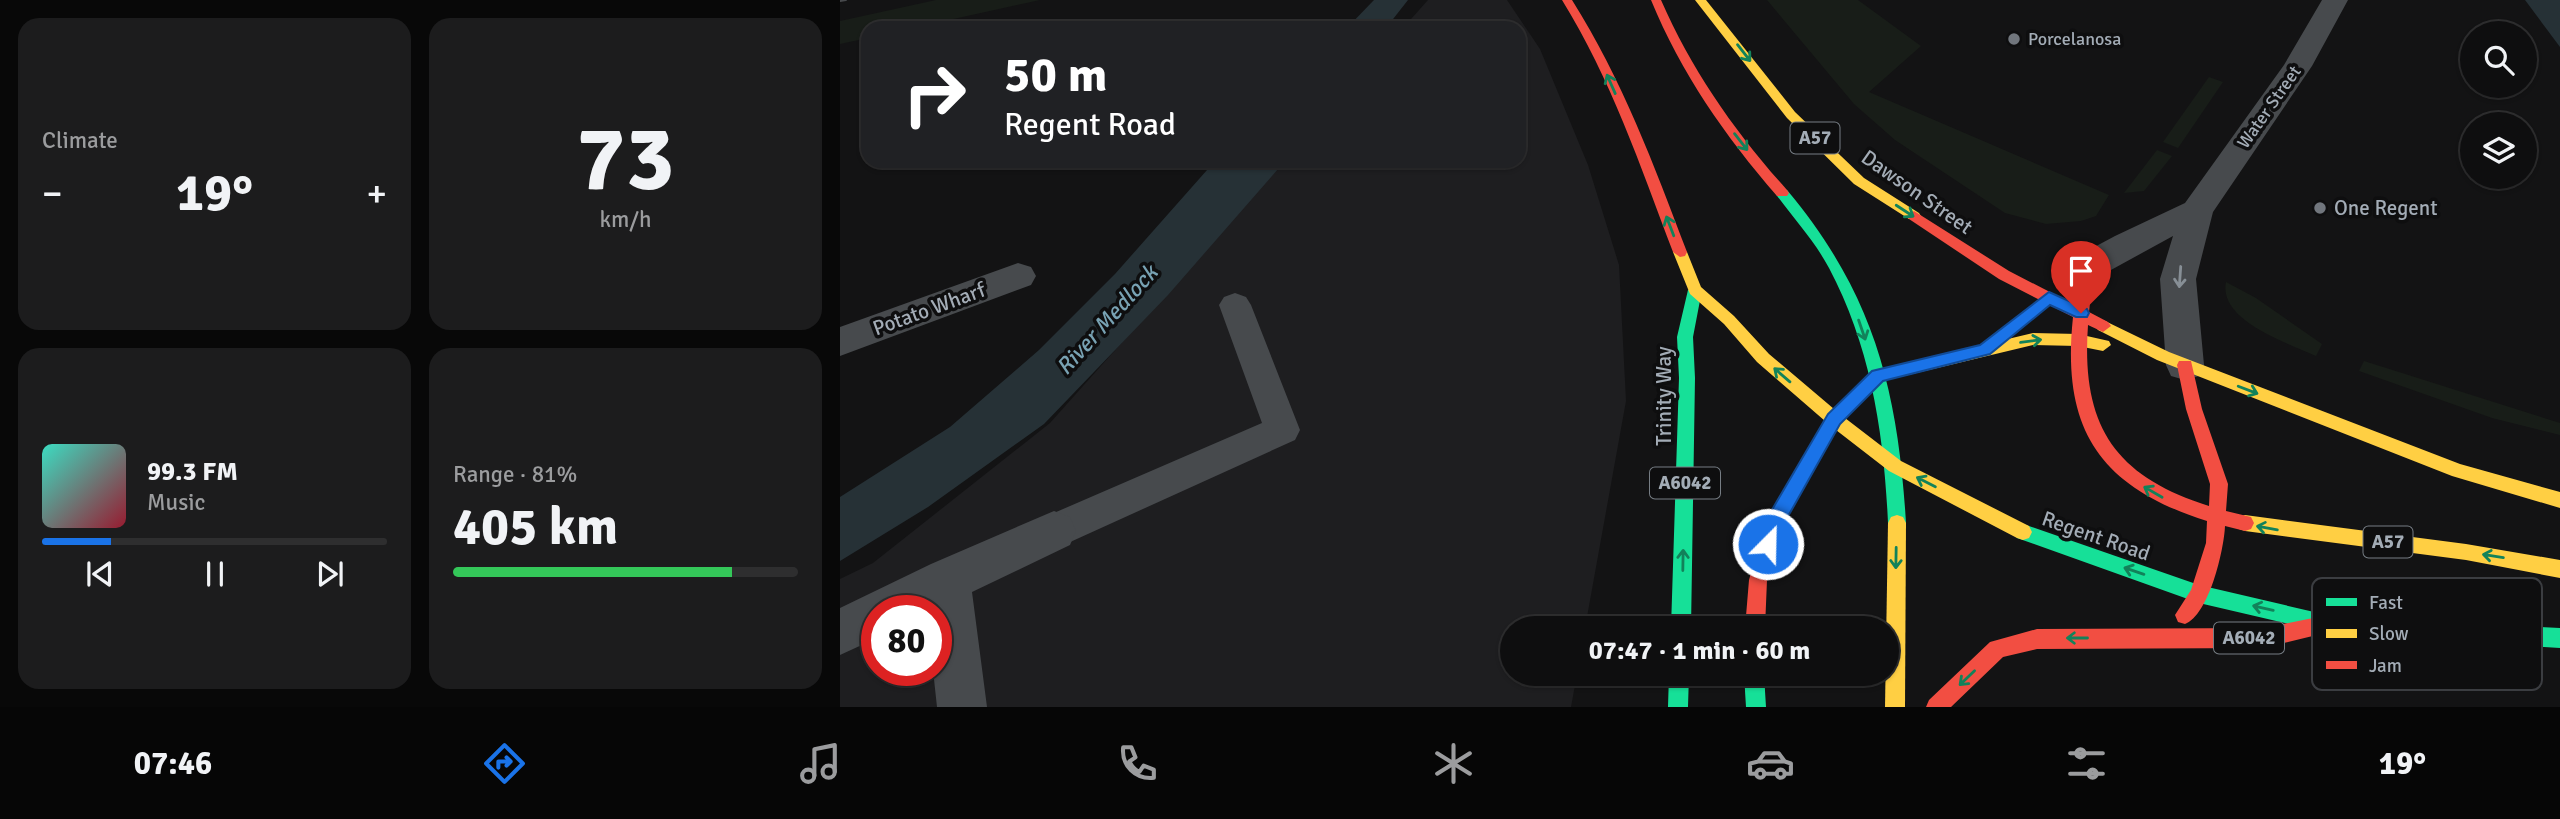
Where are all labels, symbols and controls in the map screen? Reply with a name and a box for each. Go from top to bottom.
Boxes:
map controls [2460,21,2537,189]
button: search [2460,21,2537,98]
place label: Porcelanosa [2028,28,2121,50]
marker: Porcelanosa [2006,31,2022,47]
one-way arrow [1736,43,1751,61]
text: 50 m [1004,45,1107,105]
icon: right [889,49,980,140]
street label: Water Street [2232,61,2306,153]
one-way arrow [1604,74,1617,95]
text: 73 [576,103,675,216]
text: Regent Road [1004,105,1176,144]
button: layers [2460,112,2537,189]
road number: A57 [1790,122,1840,154]
text: Climate [42,126,118,155]
one-way arrow [1733,132,1748,150]
street label: Dawson Street [1856,144,1978,240]
text: 19° [176,161,253,225]
text: − [42,170,63,217]
text: + [366,170,387,217]
place label: One Regent [2334,195,2438,221]
marker: One Regent [2312,200,2328,216]
one-way arrow [1894,204,1914,218]
text: km/h [599,205,652,234]
one-way arrow [1663,216,1675,238]
pin [2051,241,2111,313]
icon: arrive [2062,252,2100,290]
water label: River Medlock [1050,257,1166,381]
one-way arrow [2173,265,2186,288]
street label: Potato Wharf [869,276,990,341]
one-way arrow [1856,319,1869,341]
one-way arrow [2019,334,2042,347]
street label: Trinity Way [1651,346,1677,446]
one-way arrow [1774,367,1792,383]
one-way arrow [2237,384,2259,397]
text: 99.3 FM [147,456,238,488]
text: Range · 81% [453,460,577,489]
road number: A6042 [1650,468,1720,498]
one-way arrow [1916,475,1937,488]
one-way arrow [2144,485,2164,499]
text: Music [147,488,205,517]
text: 405 km [453,495,618,559]
street label: Regent Road [2038,505,2154,567]
position arrow [1731,507,1805,581]
one-way arrow [2256,521,2279,534]
road number: A57 [2364,526,2412,558]
one-way arrow [1889,547,1903,570]
one-way arrow [1677,549,1690,572]
one-way arrow [2482,549,2505,562]
icon: previous [81,555,119,593]
icon: pause [196,555,234,593]
icon: next [311,555,349,593]
one-way arrow [2124,564,2146,576]
legend [2312,578,2542,690]
text: Fast [2369,591,2403,615]
speed limit sign: 80 [861,595,952,686]
one-way arrow [2252,601,2275,615]
road number: A6042 [2214,622,2284,653]
text: Slow [2369,622,2409,646]
one-way arrow [2066,631,2089,645]
text: 07:47 · 1 min · 60 m [1589,635,1810,667]
text: Jam [2369,654,2402,678]
one-way arrow [1959,669,1976,686]
icon: directions [480,739,529,788]
icon: music [796,739,845,788]
icon: phone [1113,739,1162,788]
icon: climate [1429,739,1478,788]
icon: car [1746,739,1795,788]
icon: filters [2062,739,2111,788]
text: 07:46 [134,744,212,783]
text: 19° [2379,744,2426,783]

